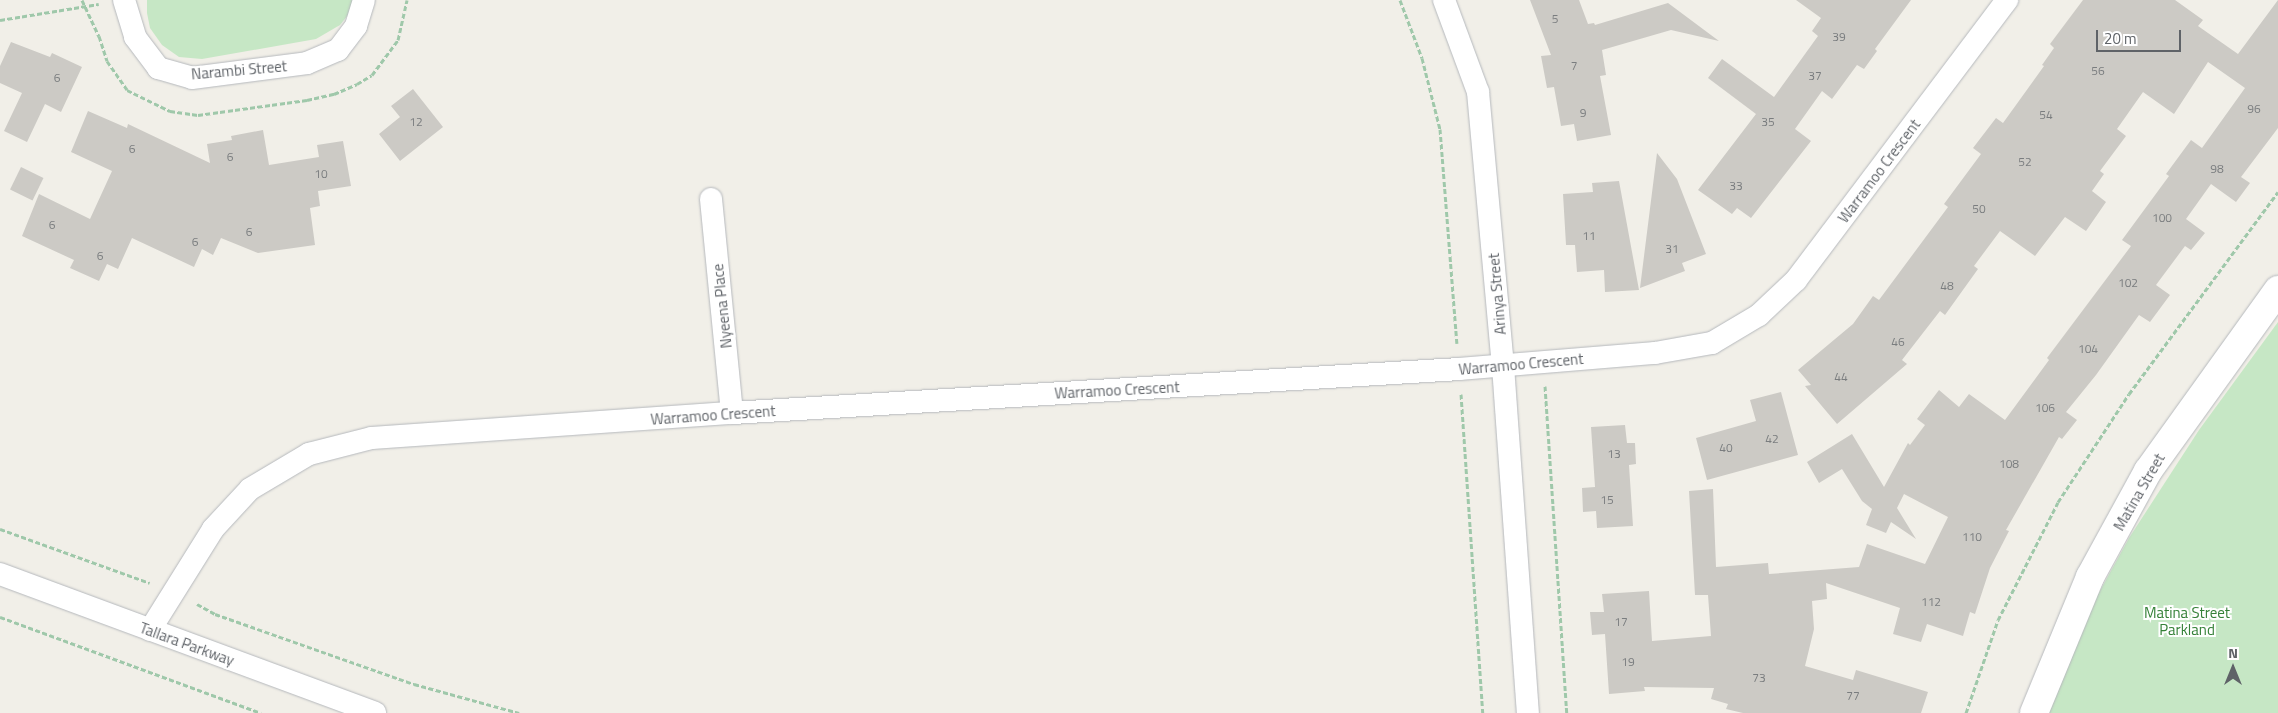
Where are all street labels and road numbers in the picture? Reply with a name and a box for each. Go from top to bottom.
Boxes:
street label: Narambi Street [190,57,288,83]
street label: Warramoo Crescent [1834,116,1924,226]
street label: Arinya Street [1484,252,1510,336]
street label: Nyeena Place [709,263,735,349]
street label: Warramoo Crescent [1458,350,1584,378]
street label: Warramoo Crescent [1054,378,1180,402]
street label: Warramoo Crescent [650,402,776,428]
street label: Matina Street [2110,450,2168,534]
street label: Tallara Parkway [137,619,237,669]

